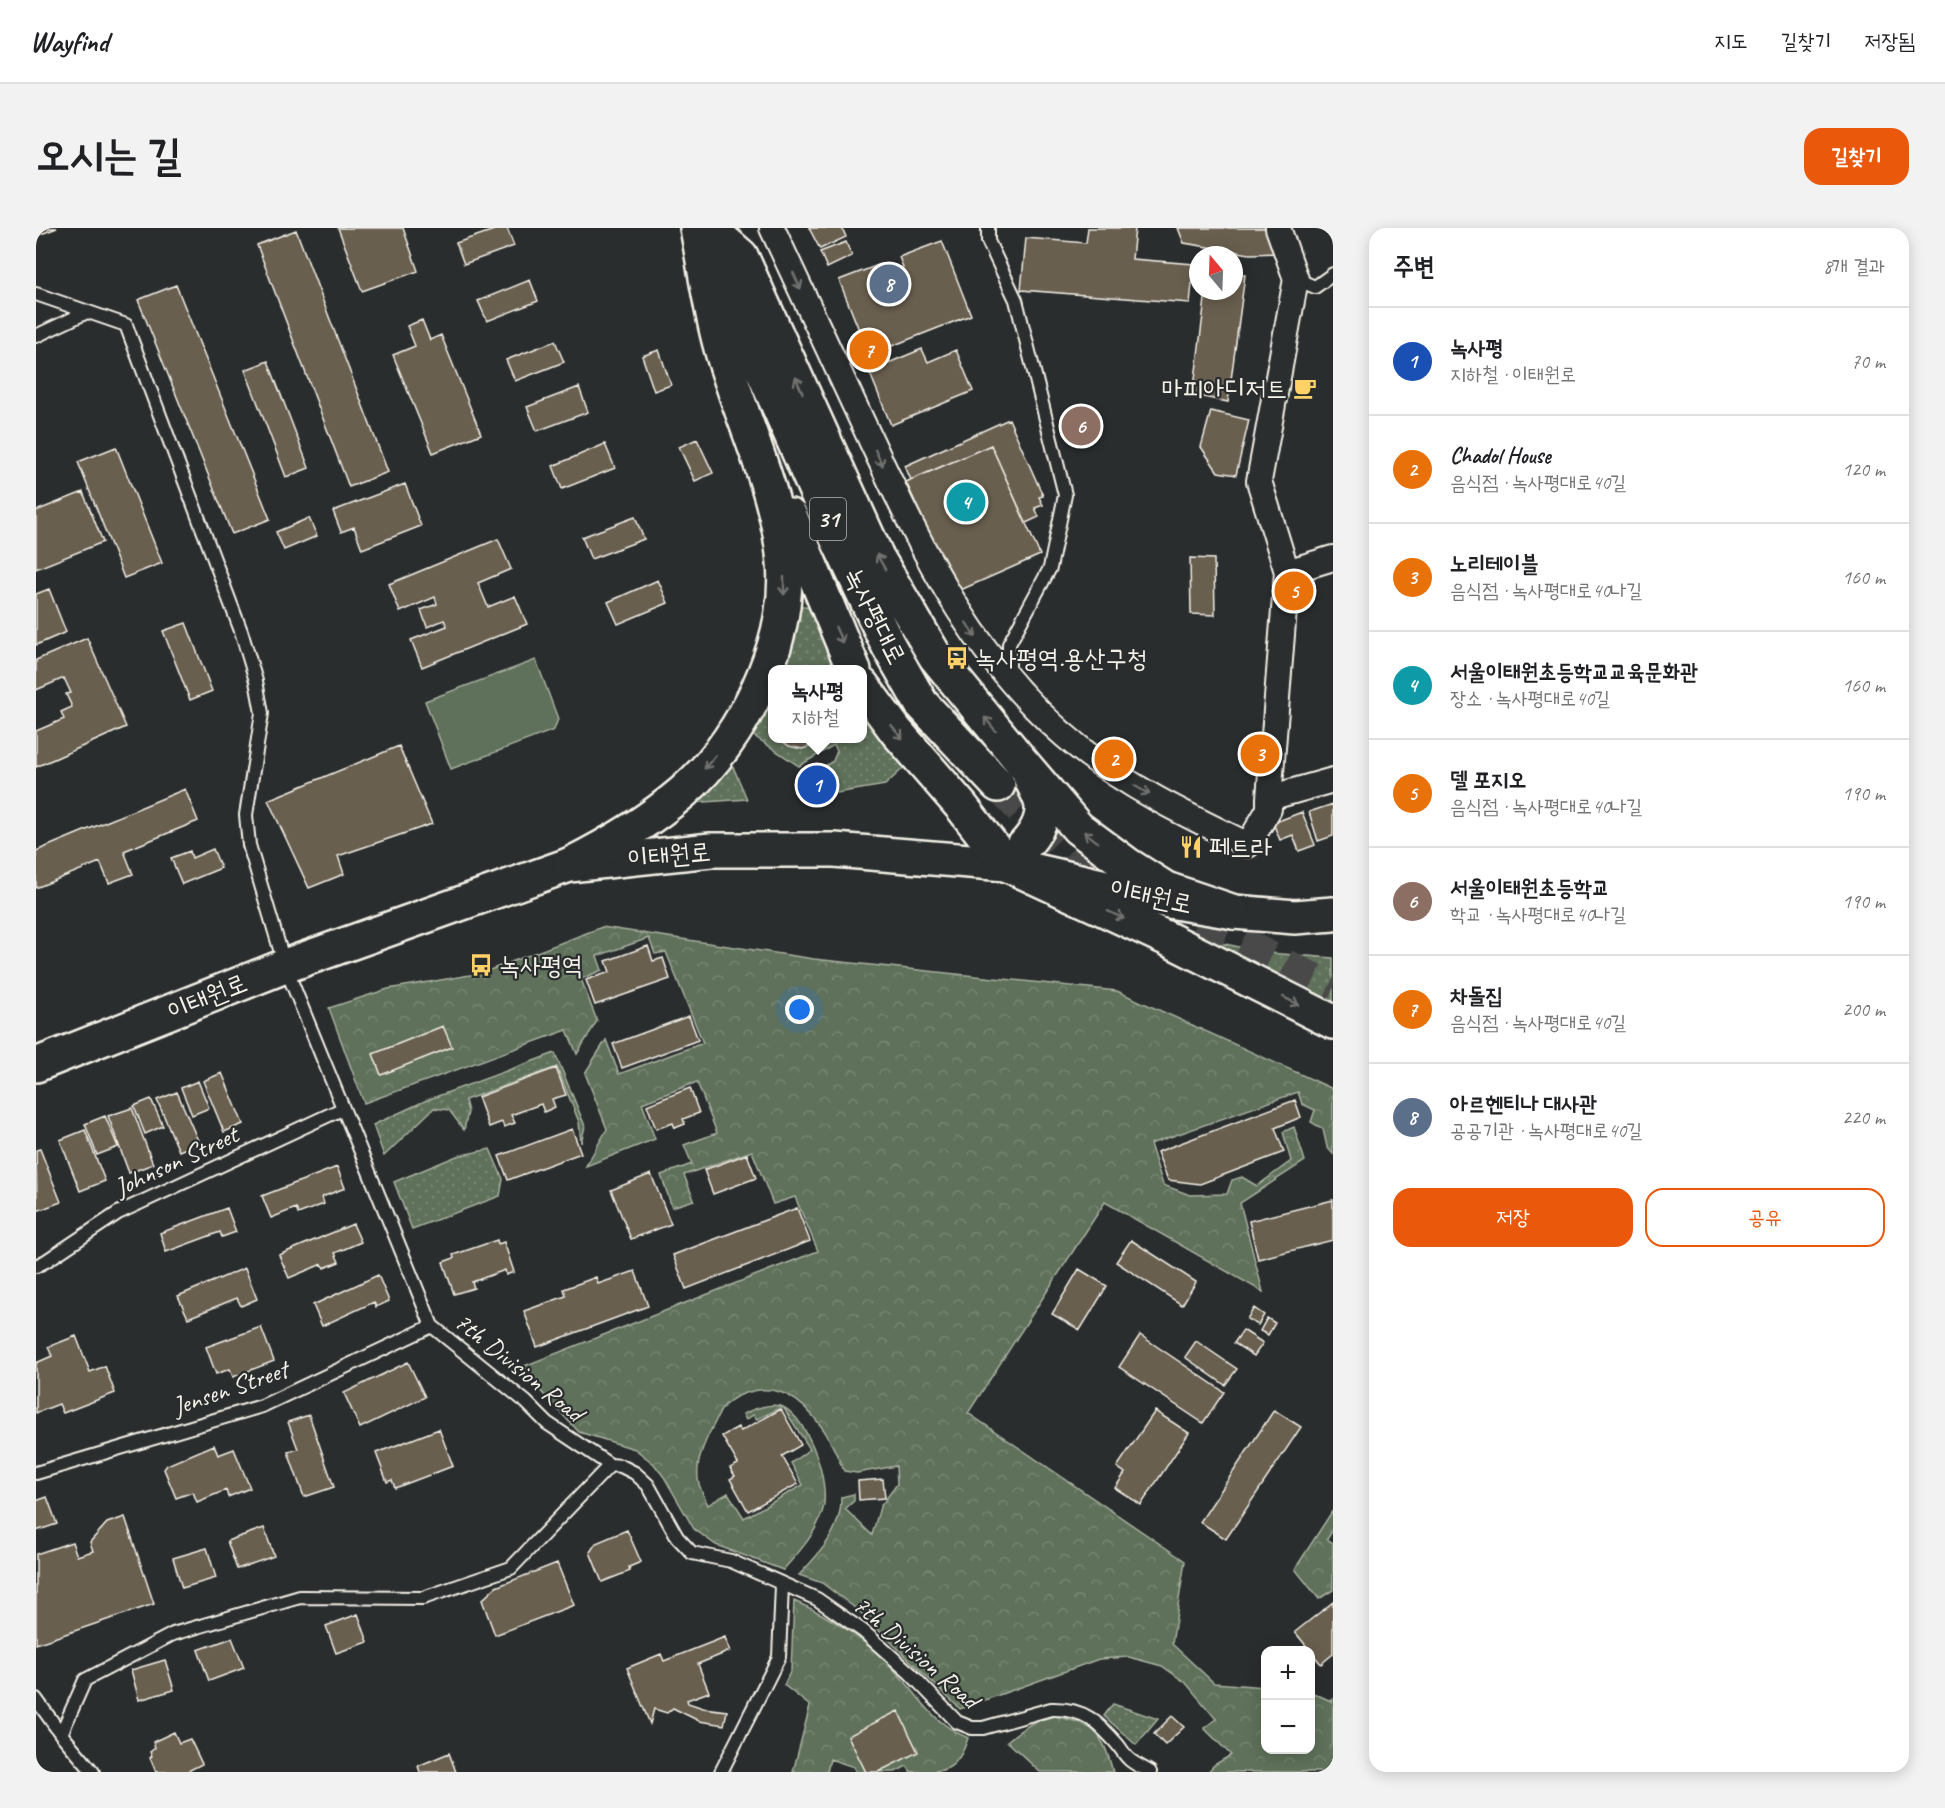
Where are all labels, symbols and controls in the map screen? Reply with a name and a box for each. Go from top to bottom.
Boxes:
text: Wayfind [30,24,109,59]
text: 지도 [1714,28,1748,54]
text: 길찾기 [1781,28,1831,54]
text: 저장됨 [1864,28,1915,54]
button: 길찾기 [1804,128,1909,185]
text: 오시는 길 [36,129,181,182]
north arrow [1189,246,1243,300]
text: 주변 [1393,250,1435,283]
text: 8개 결과 [1823,254,1885,279]
pin: 8 [870,262,908,306]
one-way arrow [791,272,803,290]
pin: 7 [850,328,888,372]
text: 녹사평 [1450,334,1503,362]
text: 1 [1408,349,1417,374]
text: 70 m [1851,349,1885,374]
text: 지하철 · 이태원로 [1450,362,1576,387]
place label: 마피아디저트 [1161,372,1287,405]
cafe icon: 마피아디저트 [1292,375,1318,401]
one-way arrow [793,377,805,395]
pin: 6 [1062,404,1100,448]
text: Chadol House [1450,442,1551,470]
one-way arrow [874,448,885,466]
text: 2 [1408,457,1417,482]
text: 120 m [1842,457,1885,482]
text: 음식점 · 녹사평대로40길 [1450,470,1626,495]
pin: 4 [946,480,986,524]
road number: 31 [810,498,846,540]
text: 노리테이블 [1450,550,1539,578]
one-way arrow [875,554,886,572]
street label: 녹사평대로 [837,562,913,670]
text: 3 [1408,565,1417,590]
text: 160 m [1842,565,1885,590]
pin: 5 [1274,568,1314,614]
one-way arrow [778,576,790,596]
text: 음식점 · 녹사평대로40나길 [1450,578,1642,603]
one-way arrow [964,621,977,638]
one-way arrow [834,626,845,644]
place label: 녹사평역.용산구청 [975,642,1148,675]
bus stop icon: 녹사평역.용산구청 [944,645,970,671]
text: 서울이태원초등학교교육문화관 [1450,658,1698,686]
popup [768,665,867,743]
text: 4 [1408,673,1417,698]
text: 160 m [1842,673,1885,698]
text: 녹사평 [791,677,844,705]
text: 장소 · 녹사평대로40길 [1450,686,1610,711]
text: 지하철 [791,705,839,730]
one-way arrow [983,716,996,732]
one-way arrow [891,724,904,740]
pin: 3 [1240,732,1280,776]
pin: 2 [1094,736,1134,782]
one-way arrow [703,754,716,770]
pin: 1 [798,762,836,808]
text: 델 포지오 [1450,766,1526,794]
text: 5 [1408,781,1417,806]
text: 190 m [1842,781,1885,806]
one-way arrow [1133,784,1150,796]
text: 음식점 · 녹사평대로40나길 [1450,794,1642,819]
one-way arrow [1084,831,1100,843]
place label: 페트라 [1209,831,1272,864]
restaurant icon: 페트라 [1178,834,1204,860]
street label: 이태원로 [626,835,712,875]
street label: 이태원로 [1107,871,1195,921]
text: 서울이태원초등학교 [1450,874,1609,902]
text: 6 [1408,889,1417,914]
text: 190 m [1842,889,1885,914]
text: 학교 · 녹사평대로40나길 [1450,902,1626,927]
one-way arrow [1107,910,1125,922]
place label: 녹사평역 [499,949,583,982]
bus stop icon: 녹사평역 [468,952,494,978]
street label: 이태원로 [162,966,252,1028]
text: 차돌집 [1450,982,1503,1010]
your location [785,995,814,1024]
one-way arrow [1282,996,1300,1007]
text: 7 [1408,997,1417,1022]
text: 200 m [1842,997,1885,1022]
text: 음식점 · 녹사평대로40길 [1450,1010,1626,1035]
text: 아르헨티나 대사관 [1450,1090,1597,1118]
text: 8 [1408,1105,1417,1130]
text: 220 m [1842,1105,1885,1130]
street label: Johnson Street [107,1117,245,1205]
text: 공공기관 · 녹사평대로40길 [1450,1118,1642,1143]
button: 저장 [1393,1188,1633,1247]
button: 공유 [1645,1188,1885,1247]
street label: 7th Division Road [448,1305,593,1432]
street label: Jensen Street [166,1352,295,1424]
street label: 7th Division Road [846,1588,989,1718]
map controls [1261,1646,1315,1754]
button: + [1261,1646,1315,1700]
button: − [1261,1700,1315,1754]

